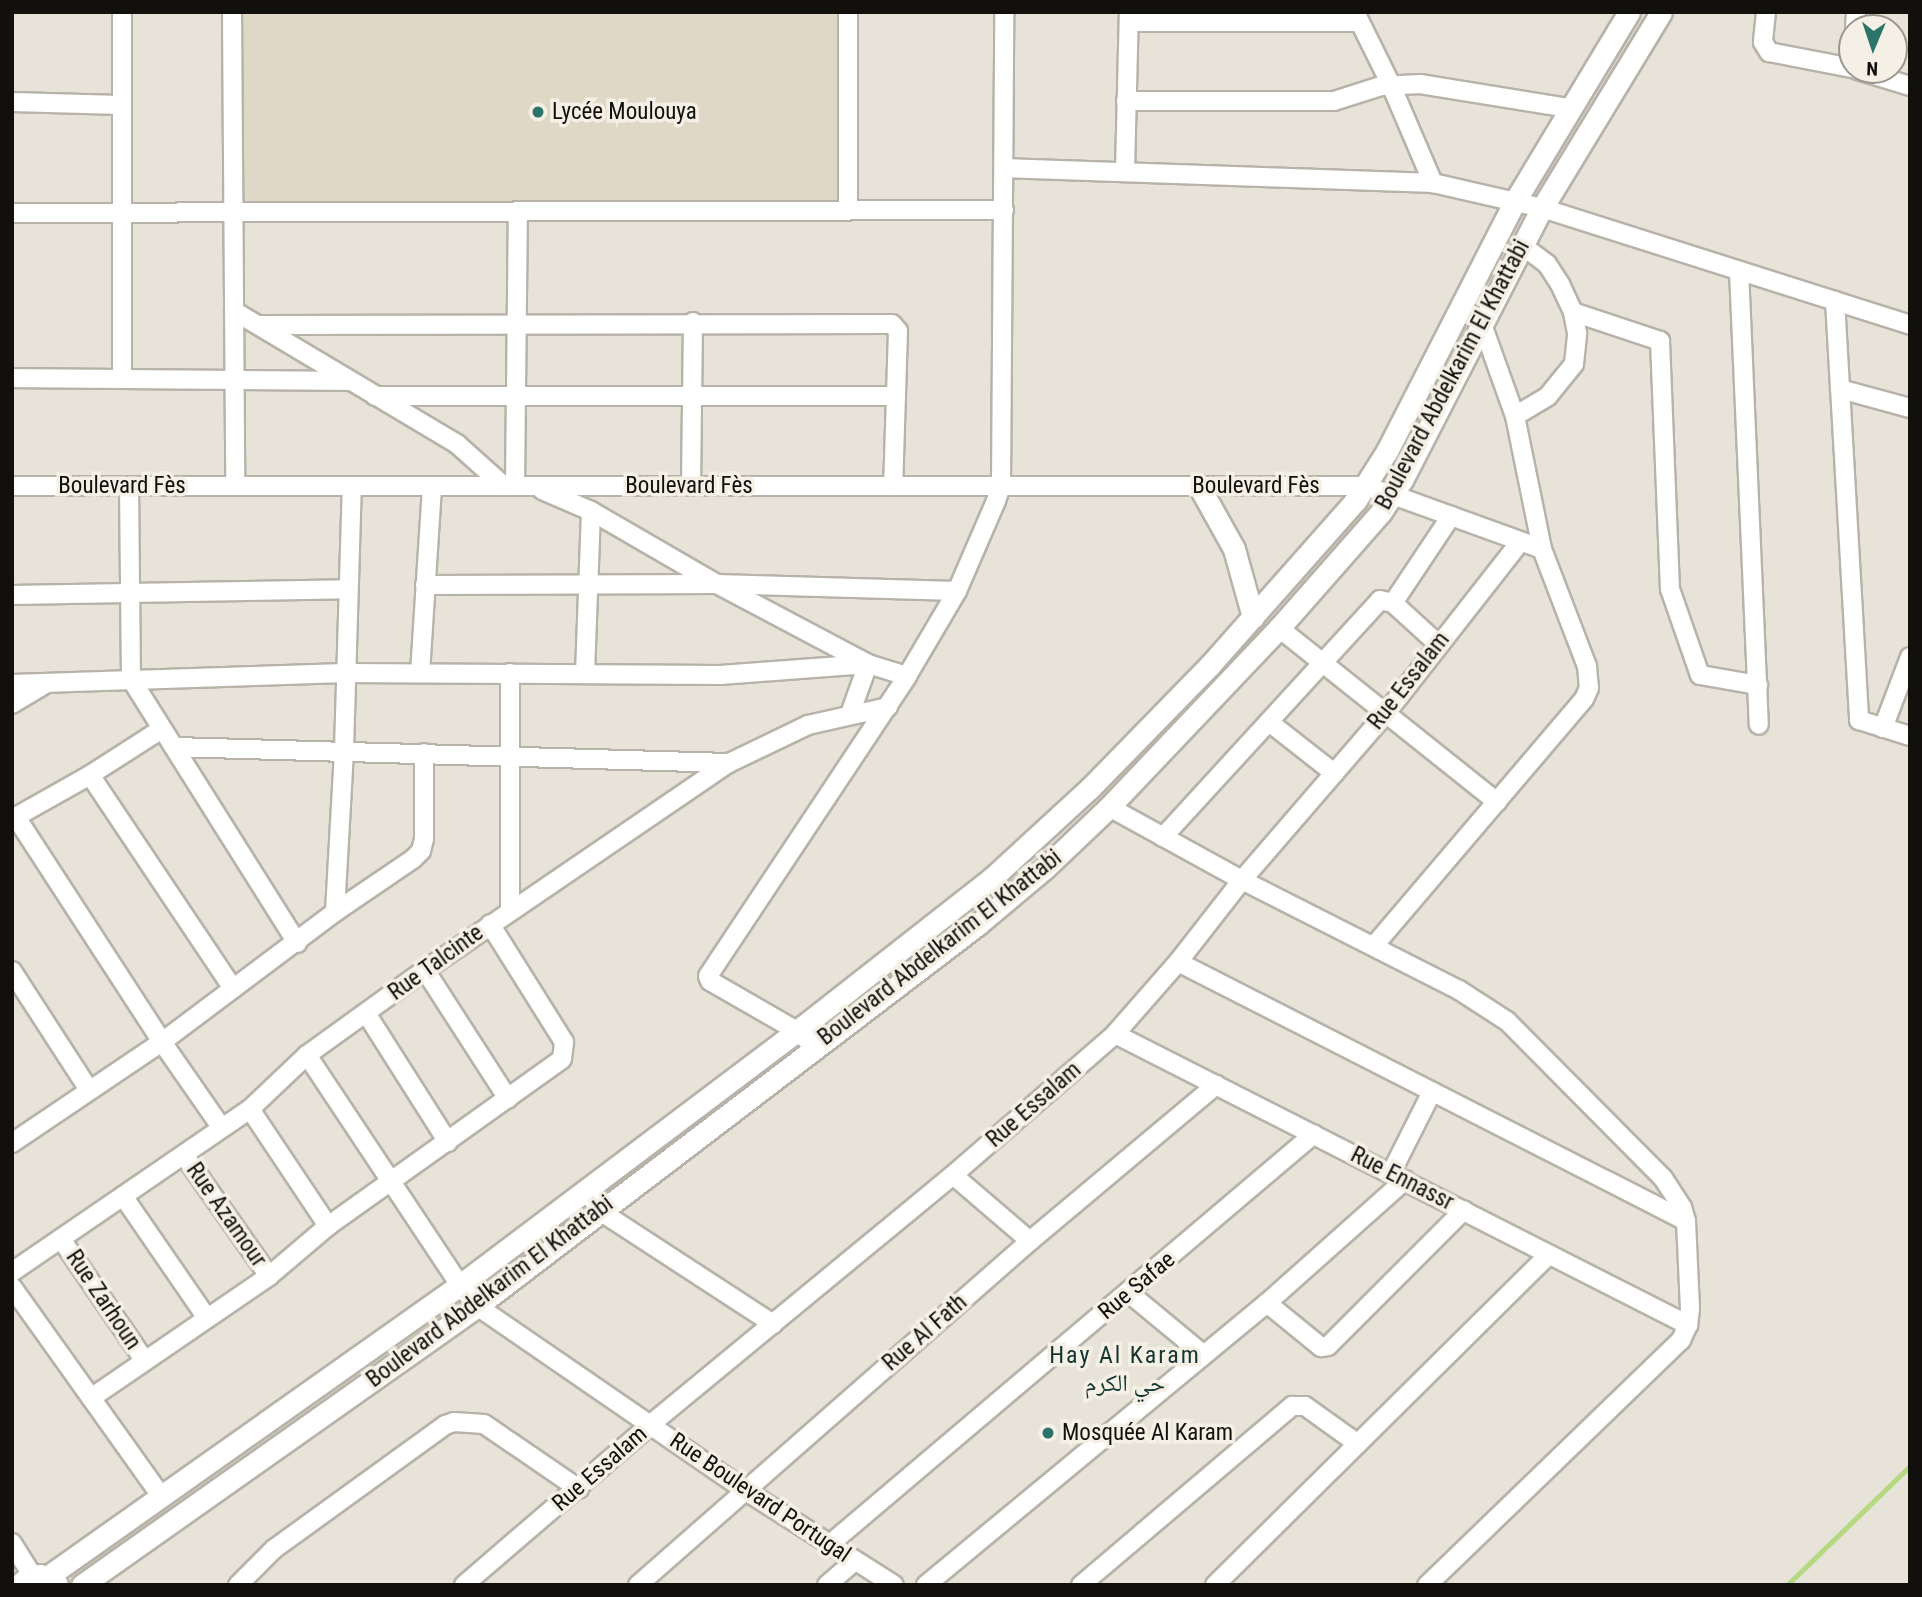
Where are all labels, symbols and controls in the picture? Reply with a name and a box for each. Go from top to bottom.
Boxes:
north arrow [1838,14,1908,84]
text: N [1866,57,1879,80]
place label: Lycée Moulouya [552,98,697,126]
marker: Lycée Moulouya [530,104,546,120]
street label: Boulevard Abdelkarim El Khattabi [1370,235,1536,515]
street label: Boulevard Fès [58,472,186,500]
street label: Boulevard Fès [625,472,753,500]
street label: Boulevard Fès [1192,472,1320,500]
street label: Rue Essalam [1362,627,1456,735]
street label: Boulevard Abdelkarim El Khattabi [813,844,1067,1052]
street label: Rue Talcinte [383,919,489,1007]
street label: Rue Essalam [981,1056,1087,1154]
street label: Rue Ennassr [1346,1141,1458,1217]
street label: Rue Azamour [180,1158,272,1272]
street label: Boulevard Abdelkarim El Khattabi [361,1190,619,1394]
street label: Rue Zarhoun [60,1245,146,1355]
street label: Rue Safae [1093,1246,1181,1326]
street label: Rue Al Fath [877,1289,973,1377]
district label: Hay Al Karam حي الكرم [1051,1342,1199,1398]
place label: Mosquée Al Karam [1062,1419,1233,1447]
street label: Rue Essalam [547,1420,653,1518]
marker: Mosquée Al Karam [1040,1425,1056,1441]
street label: Rue Boulevard Portugal [664,1427,856,1569]

